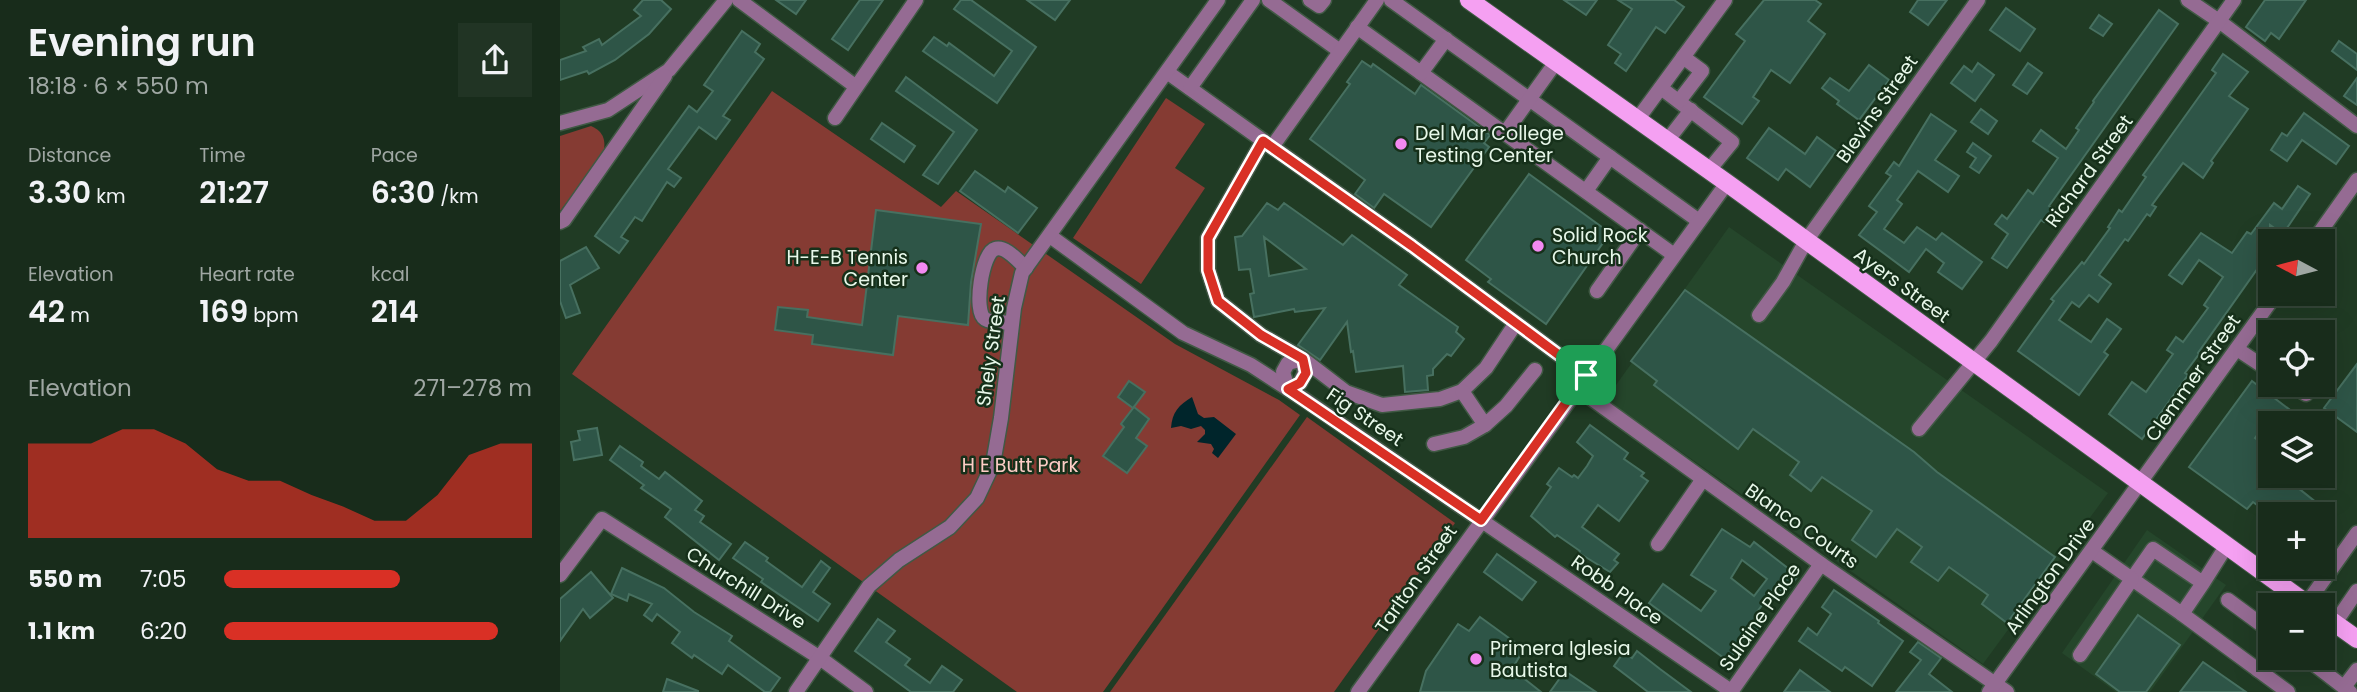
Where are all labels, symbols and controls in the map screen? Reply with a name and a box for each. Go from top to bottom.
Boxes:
text: Evening run [28,16,256,69]
button: share [458,23,532,97]
street label: Blevins Street [1830,49,1924,168]
text: 18:18 · 6 × 550 m [28,70,209,102]
street label: Richard Street [2039,109,2139,233]
place label: Del Mar College Testing Center [1415,120,1564,169]
marker: Del Mar College Testing Center [1393,136,1409,152]
text: Distance [28,142,111,169]
text: Time [199,142,246,169]
text: Pace [371,142,418,169]
text: 3.30 [28,171,91,214]
text: 21:27 [199,171,269,214]
text: 6:30 [371,171,435,214]
text: km [91,183,126,210]
text: /km [435,183,479,210]
place label: Solid Rock Church [1552,222,1648,271]
north arrow [2258,229,2334,306]
map controls [2258,229,2335,670]
marker: Solid Rock Church [1530,238,1546,254]
street label: Ayers Street [1848,241,1956,329]
place label: H-E-B Tennis Center [786,244,908,293]
marker: H-E-B Tennis Center [914,260,930,276]
text: Elevation [28,261,114,288]
text: Heart rate [199,261,295,288]
text: kcal [371,261,410,288]
text: 42 [28,290,65,333]
text: 169 [199,290,248,333]
text: 214 [371,290,419,333]
street label: Shely Street [970,294,1012,408]
text: m [65,302,90,329]
text: bpm [248,302,299,329]
street label: Clemmer Street [2139,309,2247,447]
button: locate [2258,320,2335,397]
pin [1556,345,1616,405]
icon: arrive [1567,356,1605,394]
text: Elevation [28,372,132,404]
text: 271–278 m [413,372,532,404]
street label: Fig Street [1321,381,1409,453]
button: layers [2258,411,2335,488]
park label: H E Butt Park [962,452,1078,479]
street label: Blanco Courts [1740,477,1864,575]
button: + [2258,502,2335,579]
street label: Arlington Drive [1998,512,2102,640]
street label: Tarlton Street [1369,519,1463,639]
street label: Churchill Drive [681,540,811,636]
street label: Robb Place [1566,548,1668,632]
street label: Sulaine Place [1713,558,1807,676]
text: 550 m [28,563,102,595]
text: 7:05 [140,563,186,595]
button: − [2258,593,2335,670]
text: 1.1 km [28,615,95,647]
text: 6:20 [140,615,187,647]
place label: Primera Iglesia Bautista [1490,635,1631,684]
marker: Primera Iglesia Bautista [1468,651,1484,667]

